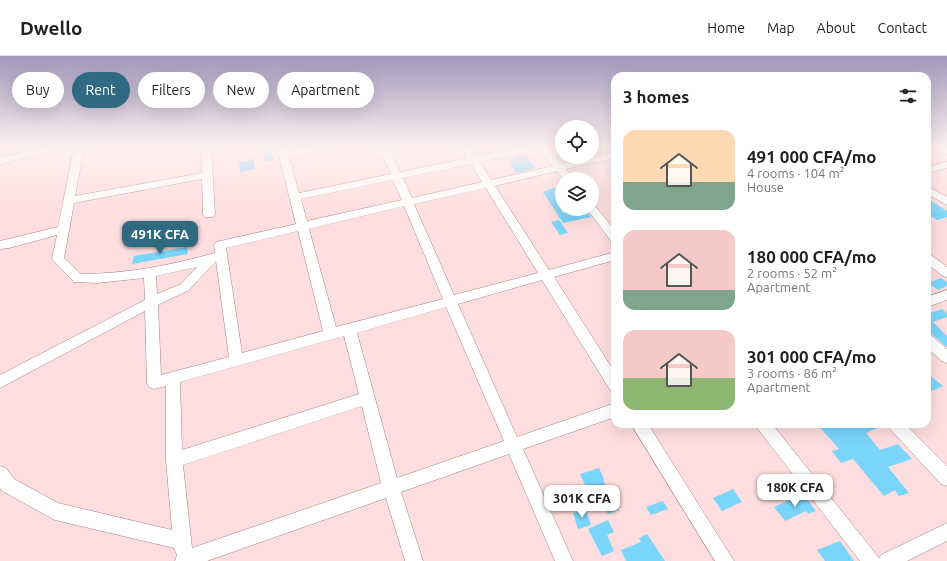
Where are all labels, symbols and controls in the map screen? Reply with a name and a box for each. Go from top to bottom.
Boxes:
text: Dwello [20,17,82,39]
text: Home [707,20,745,36]
text: Map [767,20,795,36]
text: About [817,20,856,36]
text: Contact [878,20,927,36]
chip: Buy [12,72,64,108]
chip: Rent [72,72,130,108]
chip: Filters [138,72,205,108]
chip: New [213,72,269,108]
chip: Apartment [277,72,374,108]
icon: filters [897,85,919,107]
text: 3 homes [623,87,689,106]
map controls [555,120,599,216]
button: locate [555,120,599,164]
icon: home [655,146,703,194]
text: 491 000 CFA/mo [747,147,877,166]
text: 4 rooms · 104 m² [747,166,844,180]
button: layers [555,172,599,216]
text: House [747,180,784,194]
pin: 491K CFA [119,221,201,255]
text: 491K CFA [131,227,189,241]
icon: home [655,246,703,294]
text: 180 000 CFA/mo [747,247,877,266]
text: 2 rooms · 52 m² [747,266,837,280]
text: Apartment [747,280,811,294]
icon: home [655,346,703,394]
text: 301 000 CFA/mo [747,347,877,366]
text: 3 rooms · 86 m² [747,366,837,380]
text: Apartment [747,380,811,394]
pin: 180K CFA [754,474,836,508]
text: 180K CFA [766,480,824,494]
pin: 301K CFA [541,485,623,519]
text: 301K CFA [553,491,611,505]

